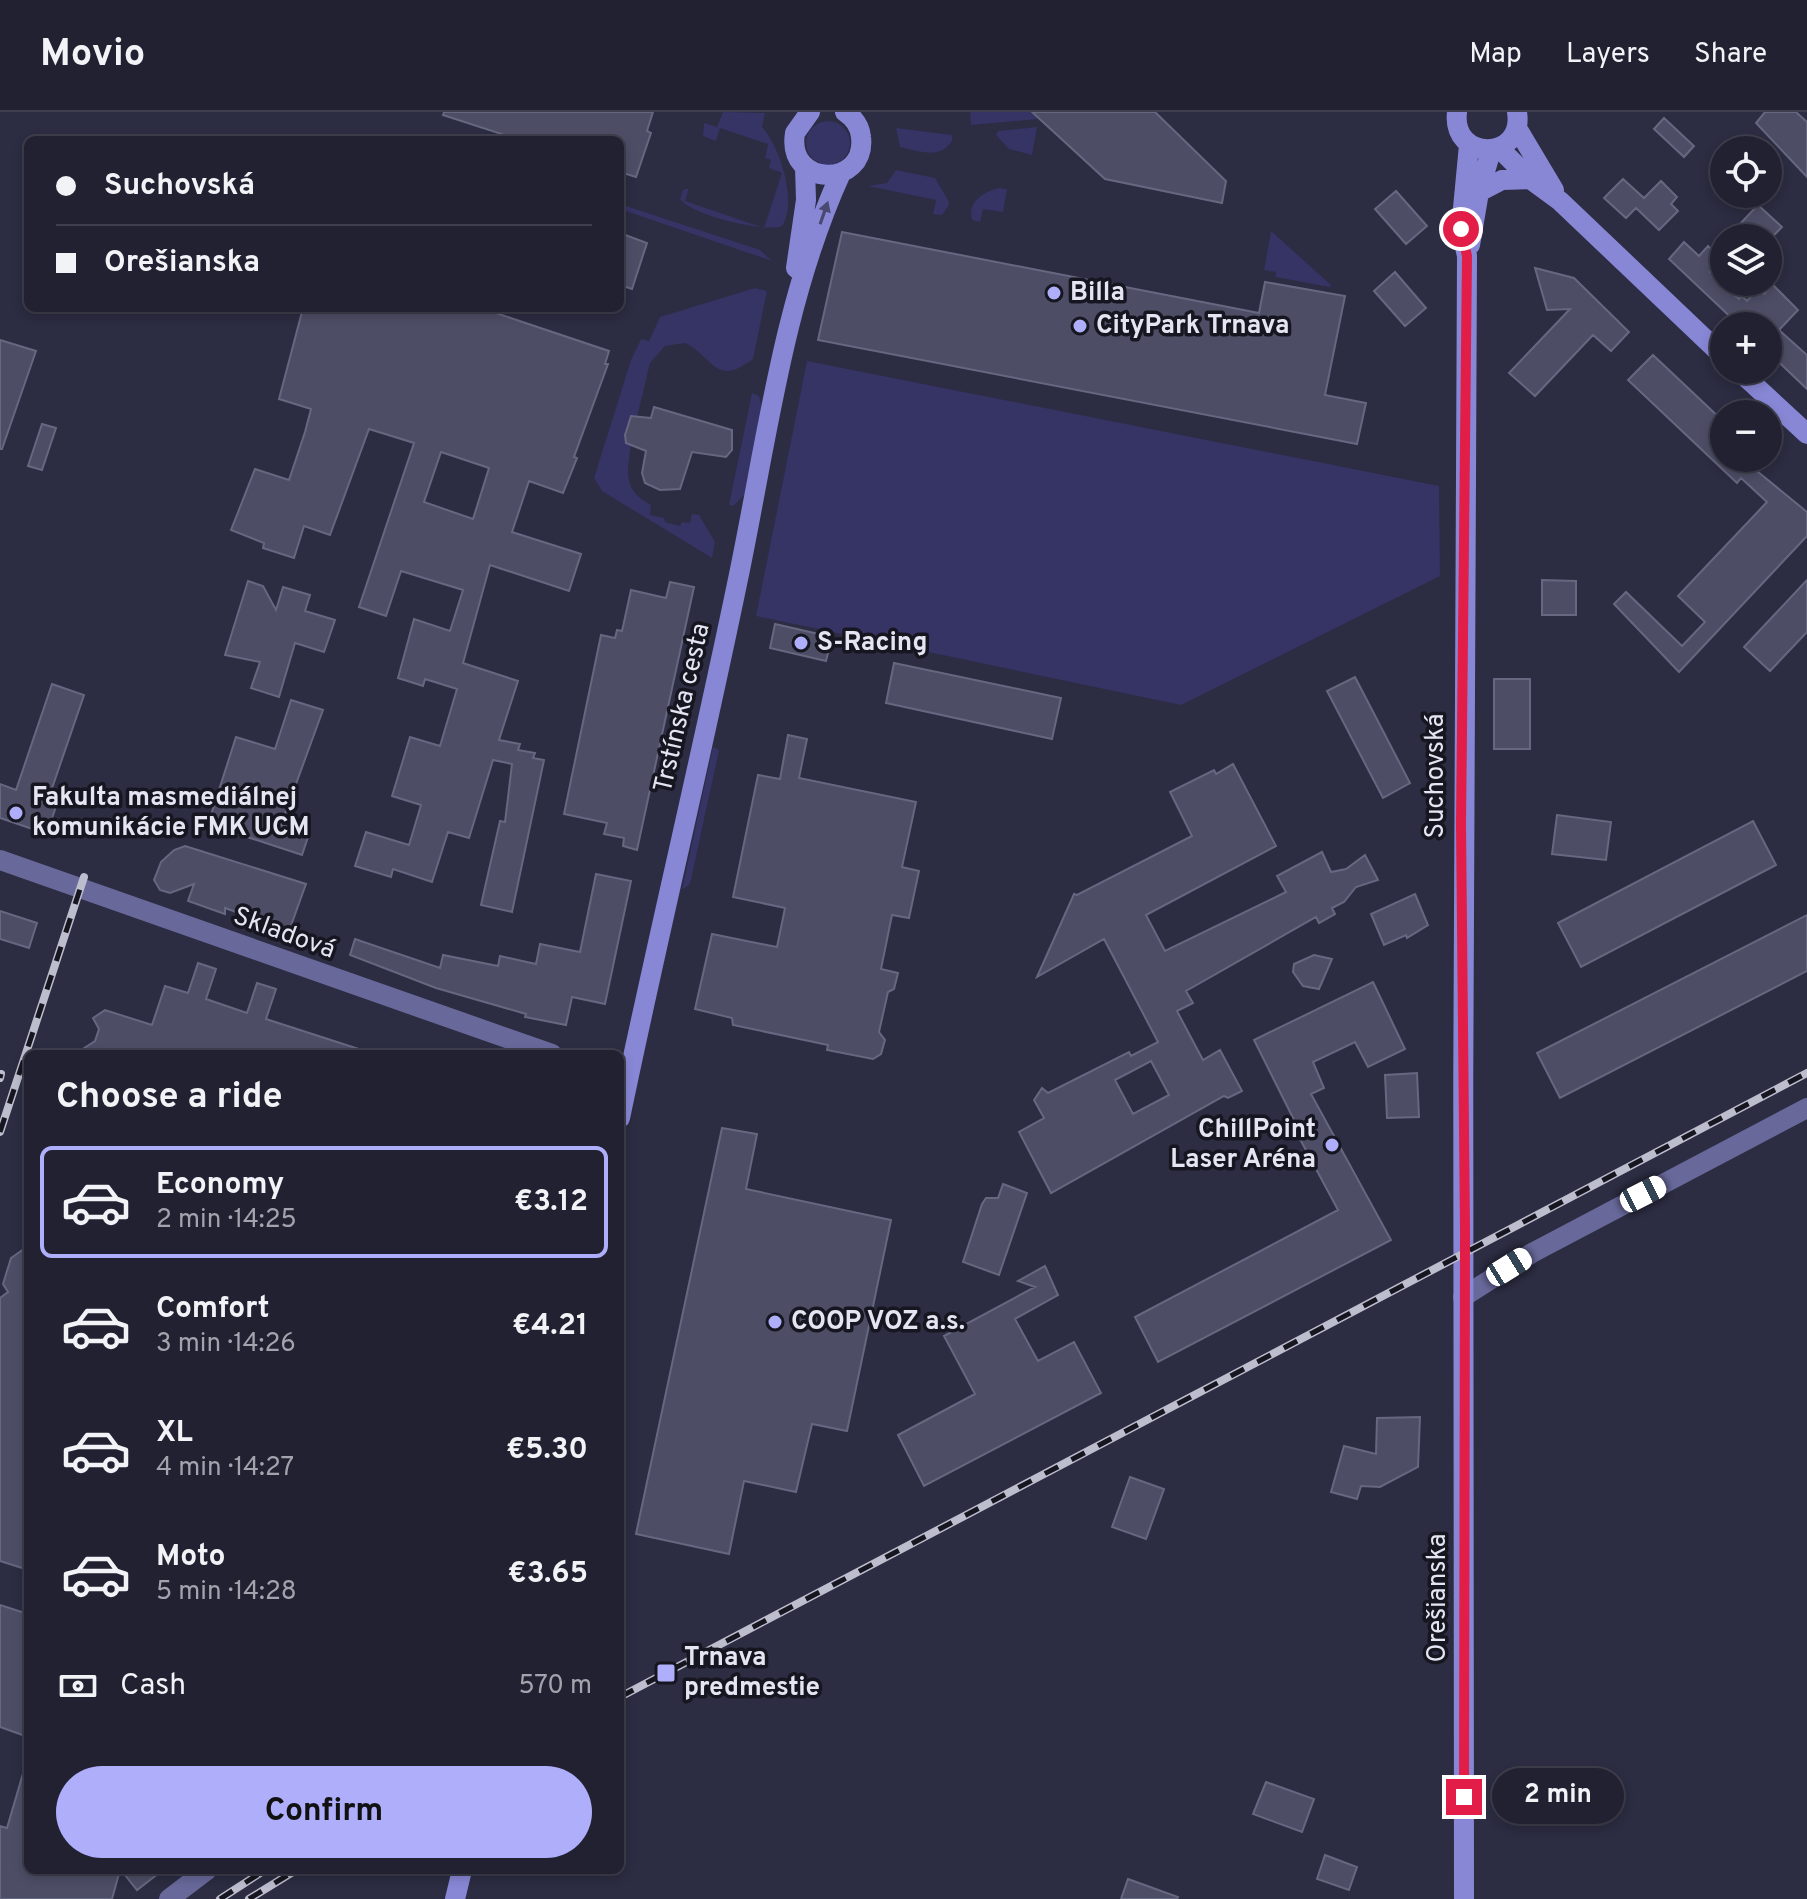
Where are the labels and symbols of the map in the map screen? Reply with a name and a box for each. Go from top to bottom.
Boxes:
one-way arrow [818,201,830,225]
route start [1443,211,1479,247]
place label: Billa [1070,277,1125,310]
marker: Billa [1045,284,1063,302]
place label: CityPark Trnava [1096,310,1289,343]
marker: CityPark Trnava [1071,317,1089,335]
street label: Trstínska cesta [647,620,719,796]
place label: S-Racing [817,627,927,660]
marker: S-Racing [792,634,810,652]
street label: Suchovská [1420,714,1453,838]
place label: Fakulta masmediálnej komunikácie FMK UCM [32,782,310,845]
marker: Fakulta masmediálnej komunikácie FMK UCM [7,804,25,822]
street label: Skladová [228,900,340,968]
place label: ChillPoint Laser Aréna [1170,1114,1316,1177]
marker: ChillPoint Laser Aréna [1323,1136,1341,1154]
car [1616,1172,1670,1216]
car [1482,1244,1536,1290]
place label: COOP VOZ a.s. [791,1306,965,1339]
marker: COOP VOZ a.s. [766,1313,784,1331]
street label: Orešianska [1422,1534,1455,1662]
place label: Trnava predmestie [684,1642,820,1705]
marker: Trnava predmestie [655,1662,677,1684]
callout: 2 min [1492,1769,1624,1825]
route end [1446,1779,1482,1815]

